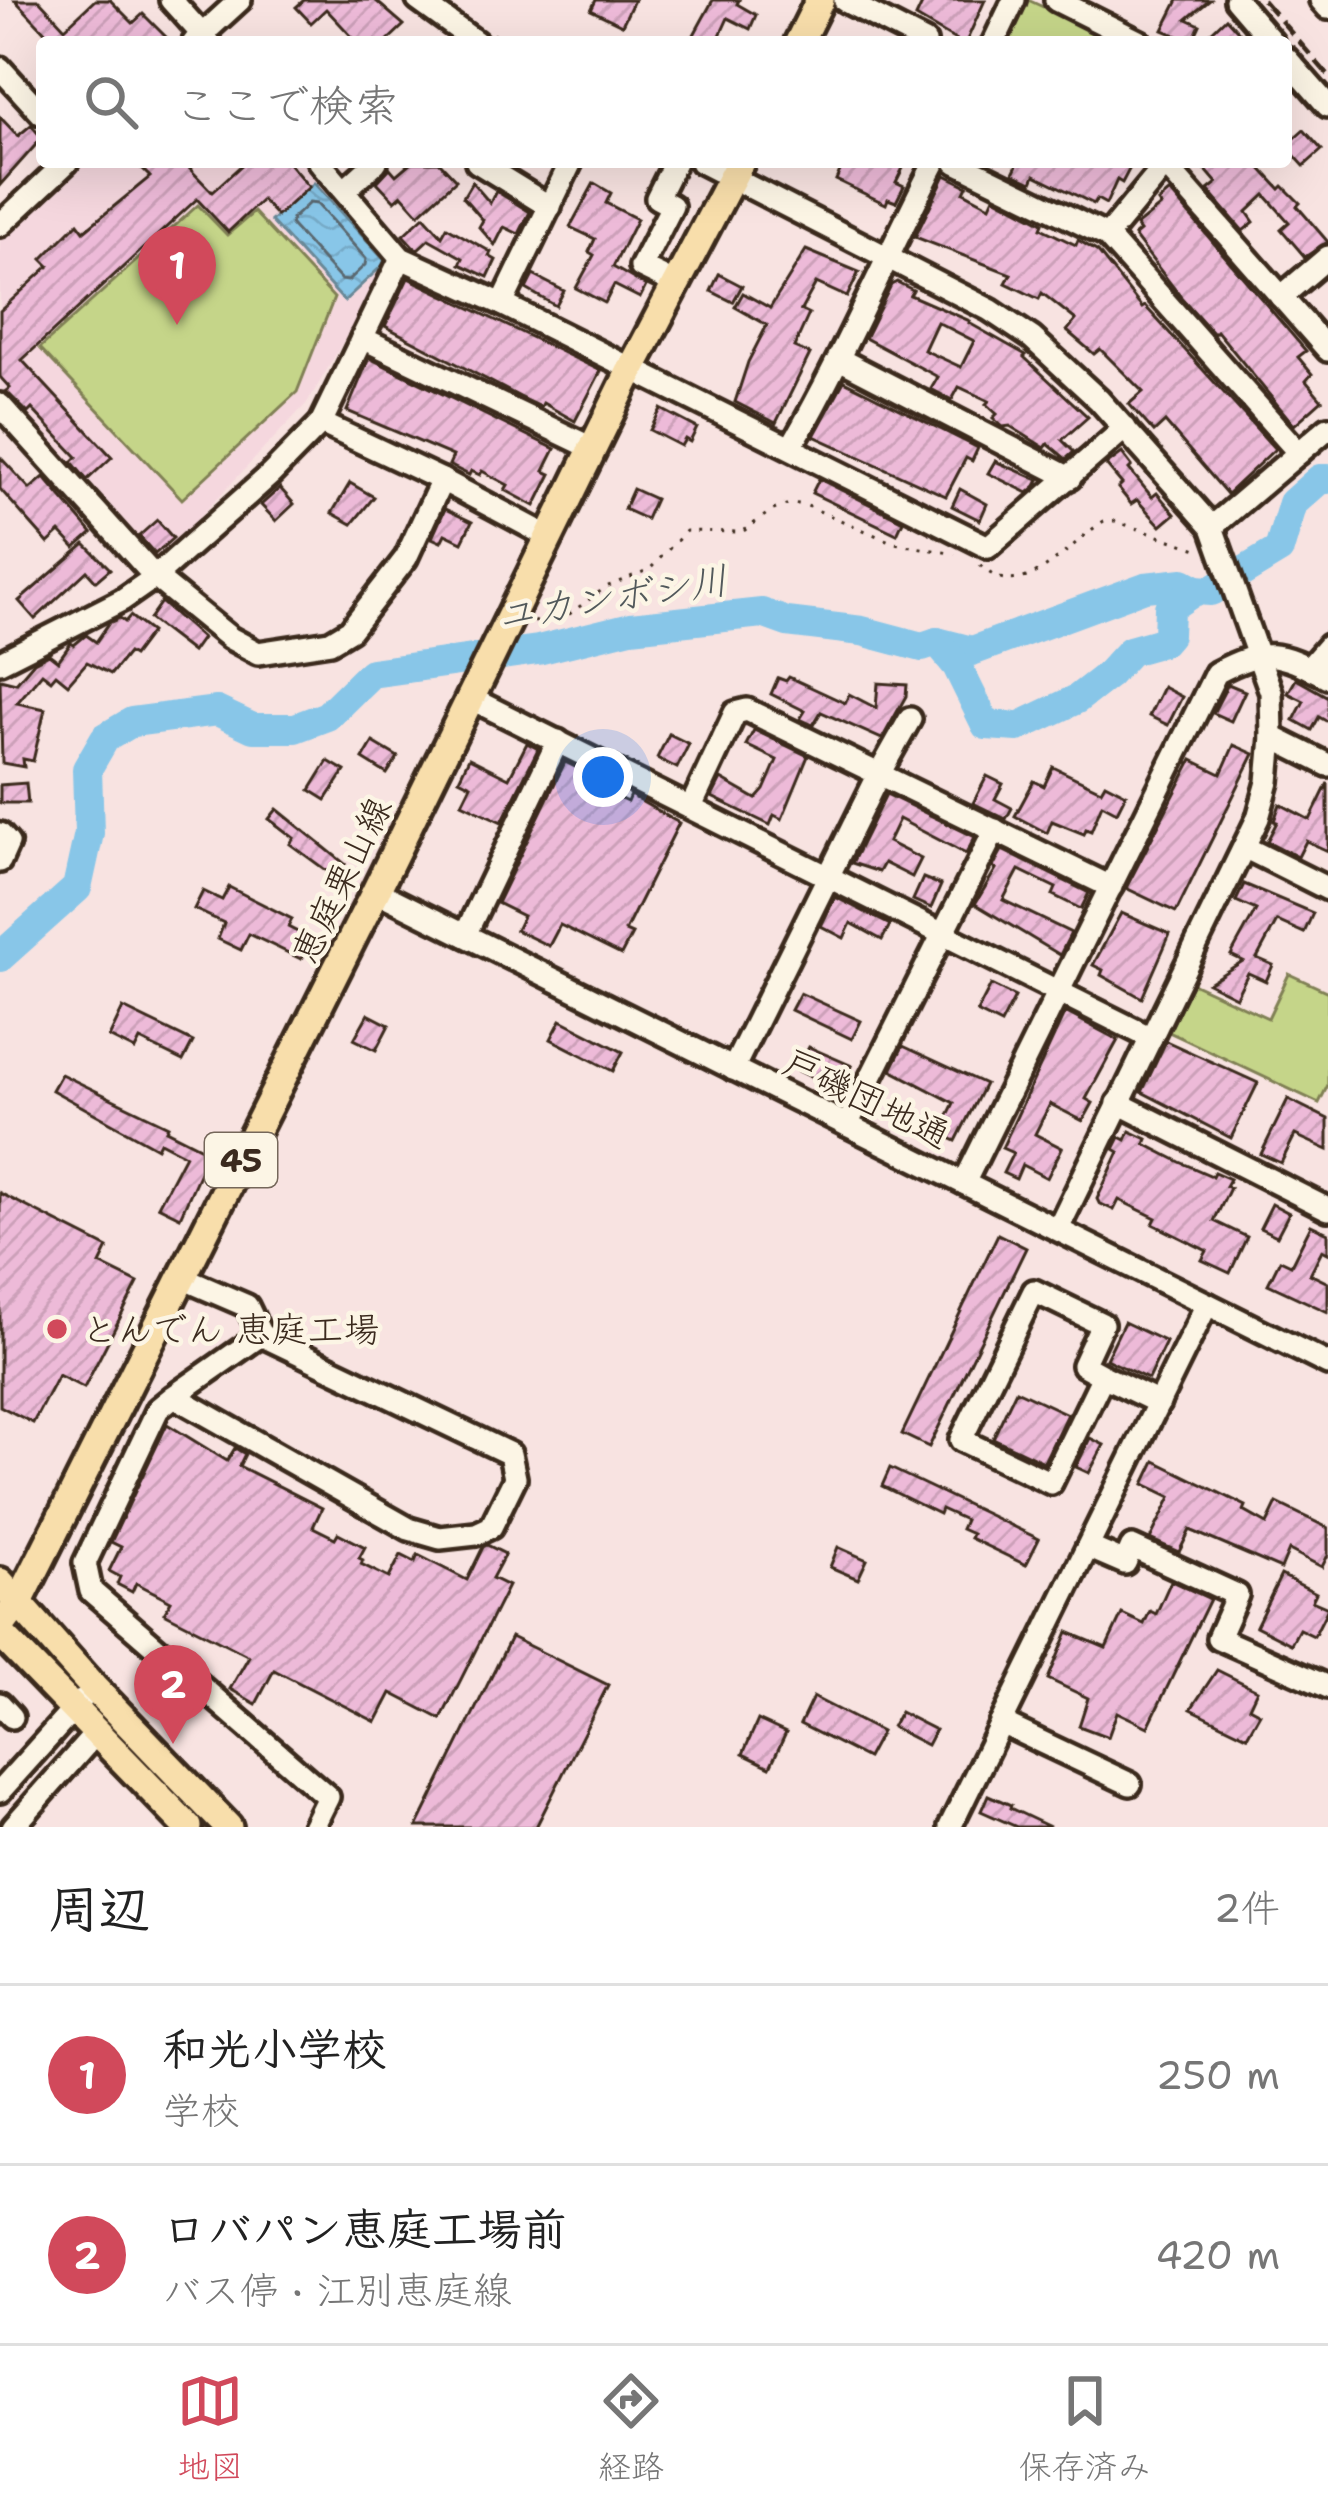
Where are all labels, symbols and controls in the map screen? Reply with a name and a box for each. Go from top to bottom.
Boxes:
search box [36,36,1292,168]
icon: search [78,69,144,135]
text: ここで検索 [174,75,399,135]
pin: 1 [138,226,216,325]
water label: ユカンボシ川 [492,553,732,641]
your location [573,747,633,807]
street label: 恵庭栗山線 [280,789,403,972]
street label: 戸磯団地通 [775,1037,958,1160]
road number: 45 [205,1133,277,1187]
place label: とんでん 恵庭工場 [81,1305,379,1354]
marker: とんでん 恵庭工場 [44,1316,70,1342]
pin: 2 [134,1645,212,1744]
text: 周辺 [48,1875,150,1943]
text: 2件 [1214,1882,1280,1934]
text: 和光小学校 [162,2019,387,2079]
text: 1 [78,2049,96,2101]
text: 250 m [1156,2049,1280,2101]
text: 学校 [162,2084,240,2136]
text: ロバパン恵庭工場前 [162,2199,567,2259]
text: 2 [73,2229,101,2281]
text: 420 m [1155,2229,1280,2281]
text: バス停 · 江別恵庭線 [162,2264,512,2316]
tab: 地図 [177,2368,243,2489]
tab: 経路 [598,2368,664,2489]
tab: 保存済み [1019,2368,1151,2489]

